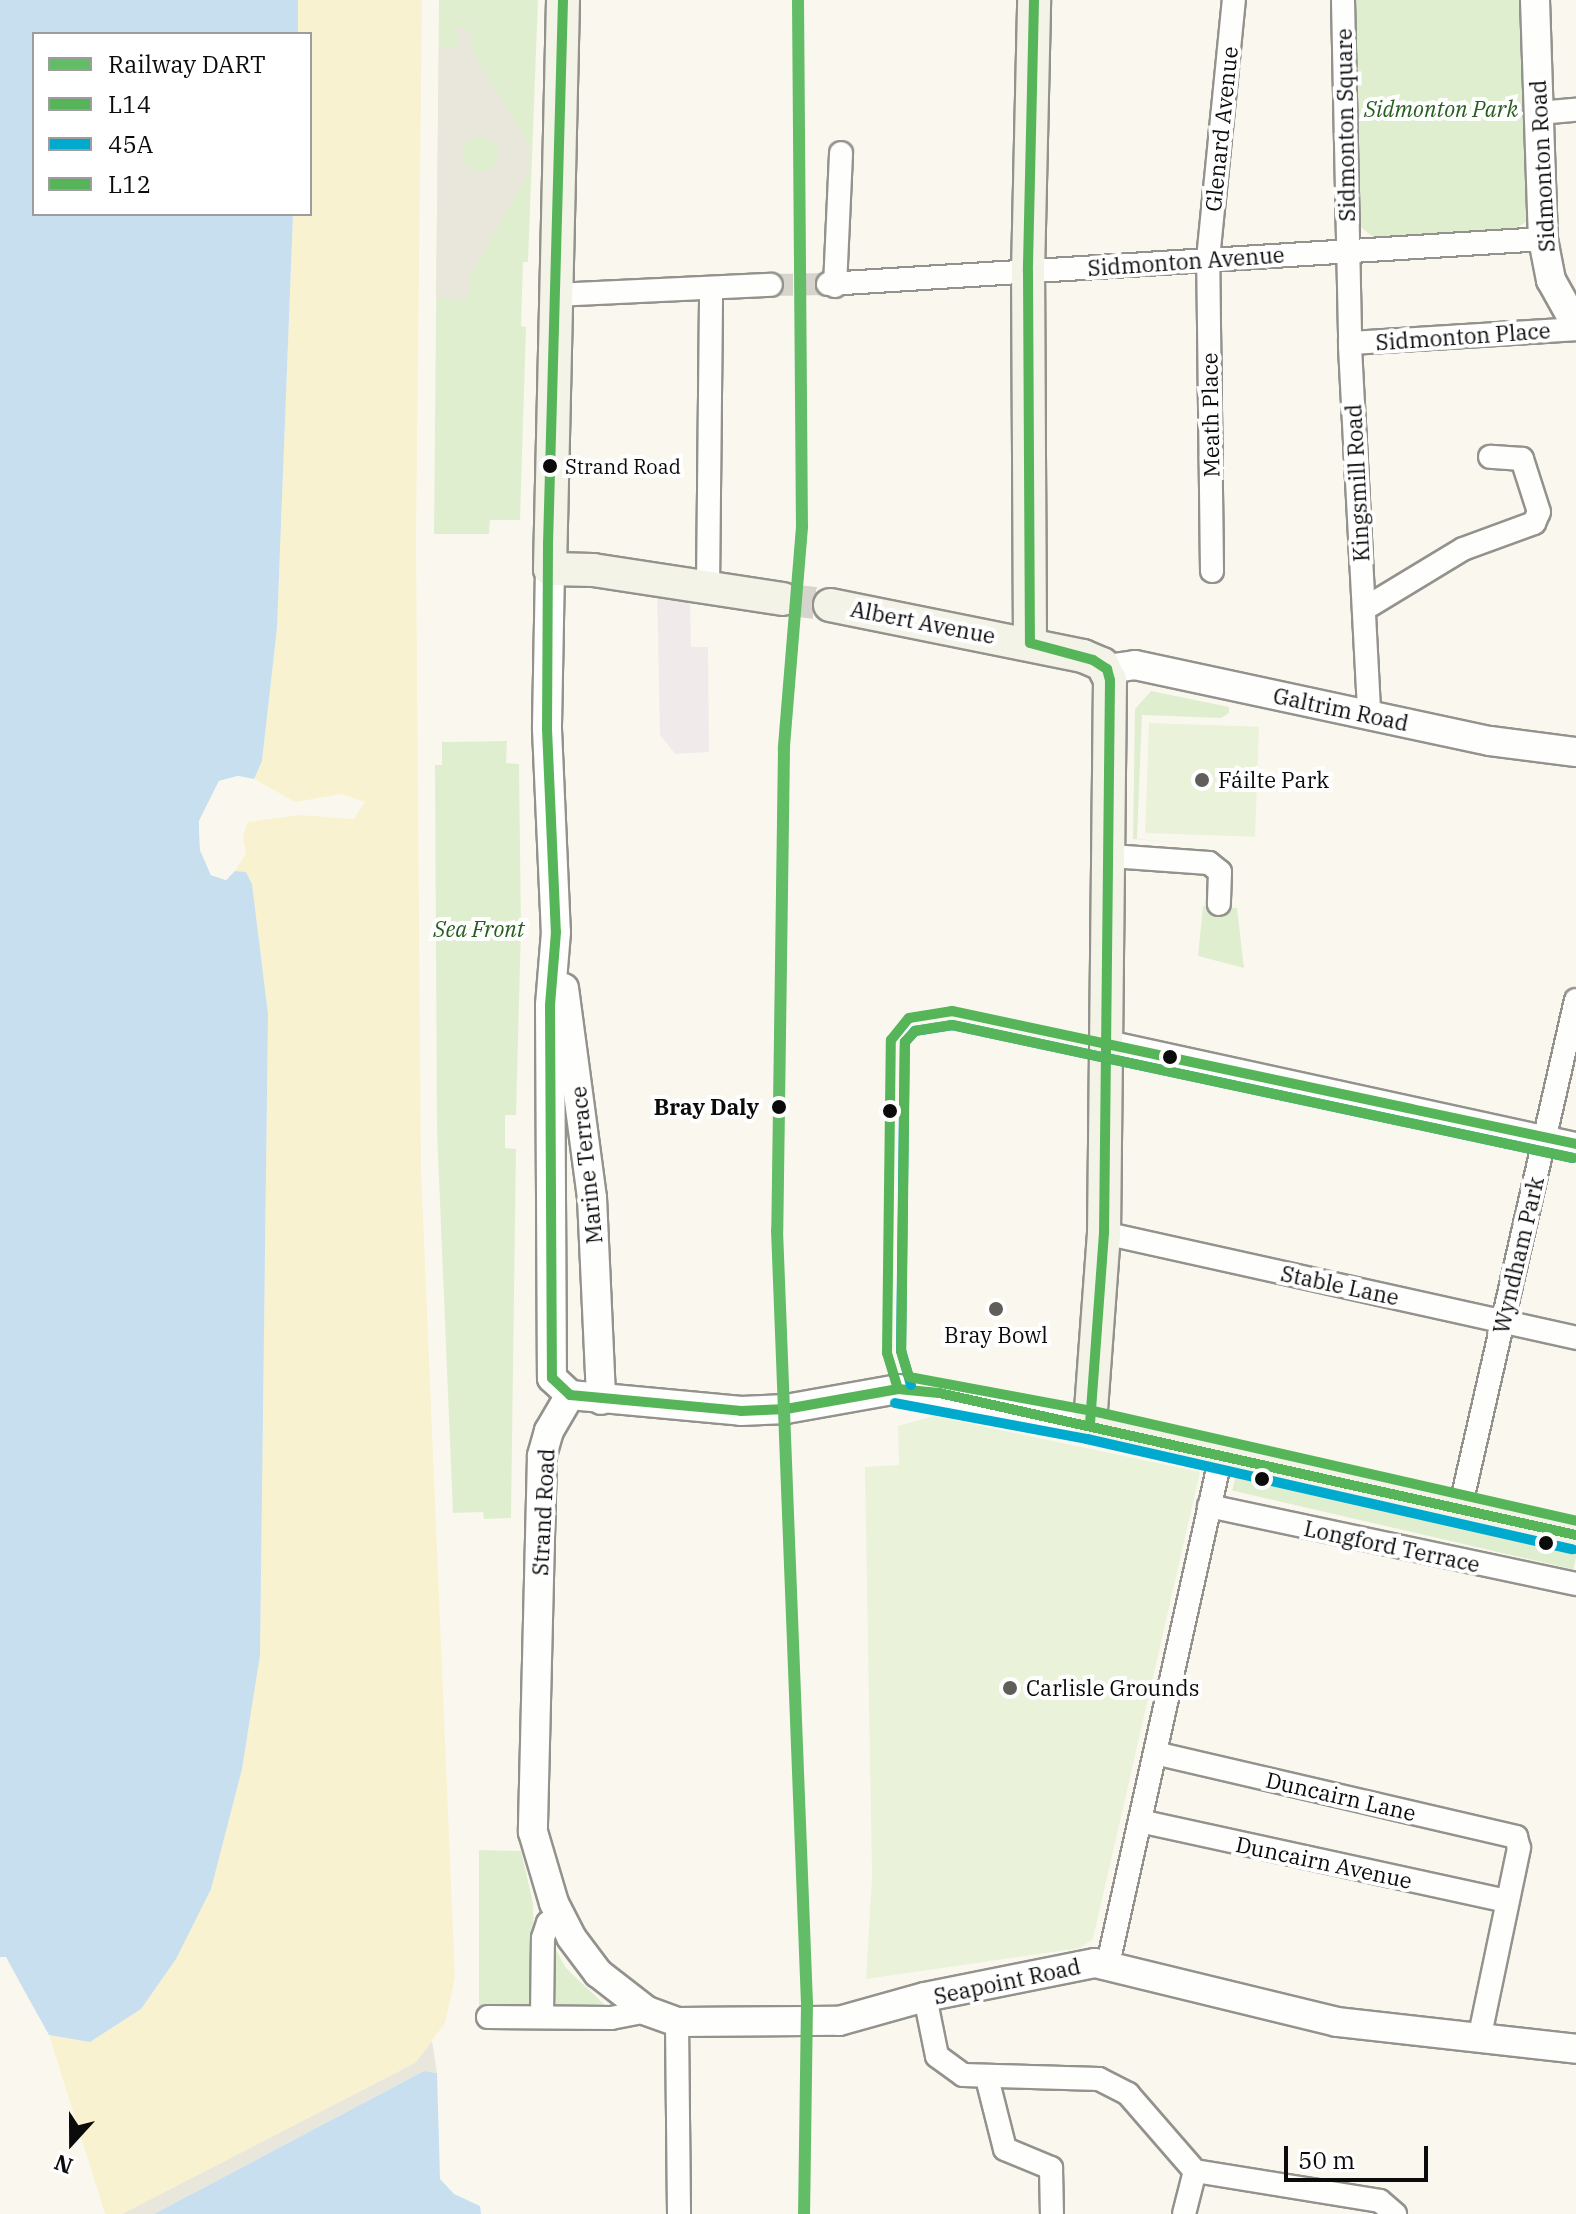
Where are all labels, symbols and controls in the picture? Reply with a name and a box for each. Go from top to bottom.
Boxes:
street label: Sidmonton Square [1330,28,1360,222]
legend [32,32,312,216]
street label: Glenard Avenue [1199,45,1243,213]
text: Railway DART [108,48,266,80]
street label: Sidmonton Road [1524,79,1560,253]
text: L14 [108,88,151,120]
park label: Sidmonton Park [1364,96,1518,122]
text: 45A [108,128,153,160]
text: L12 [108,168,151,200]
street label: Sidmonton Avenue [1087,241,1285,281]
street label: Sidmonton Place [1375,317,1551,355]
street label: Meath Place [1196,352,1224,478]
street label: Kingsmill Road [1340,403,1374,563]
place label: Strand Road [565,454,681,478]
marker: Strand Road [542,458,558,474]
street label: Albert Avenue [848,595,998,649]
street label: Galtrim Road [1271,682,1411,736]
place label: Fáilte Park [1218,767,1329,793]
marker: Fáilte Park [1193,771,1211,789]
park label: Sea Front [433,916,525,942]
unlabelled marker [1162,1049,1178,1065]
street label: Marine Terrace [565,1085,607,1245]
place label: Bray Daly [654,1094,759,1120]
marker: Bray Daly [766,1094,792,1120]
unlabelled marker [882,1103,898,1119]
street label: Wyndham Park [1487,1174,1549,1336]
street label: Stable Lane [1279,1260,1401,1310]
marker: Bray Bowl [987,1300,1005,1318]
place label: Bray Bowl [944,1322,1048,1348]
street label: Strand Road [526,1448,560,1576]
unlabelled marker [1254,1471,1270,1487]
street label: Longford Terrace [1302,1514,1482,1578]
unlabelled marker [1538,1535,1554,1551]
place label: Carlisle Grounds [1026,1675,1199,1701]
marker: Carlisle Grounds [1001,1679,1019,1697]
street label: Duncairn Lane [1263,1766,1419,1826]
street label: Duncairn Avenue [1233,1830,1415,1894]
street label: Seapoint Road [931,1953,1083,2009]
north arrow [32,2102,112,2182]
scale bar [1288,2130,1432,2180]
text: 50 m [1298,2144,1355,2176]
text: N [50,2148,77,2182]

